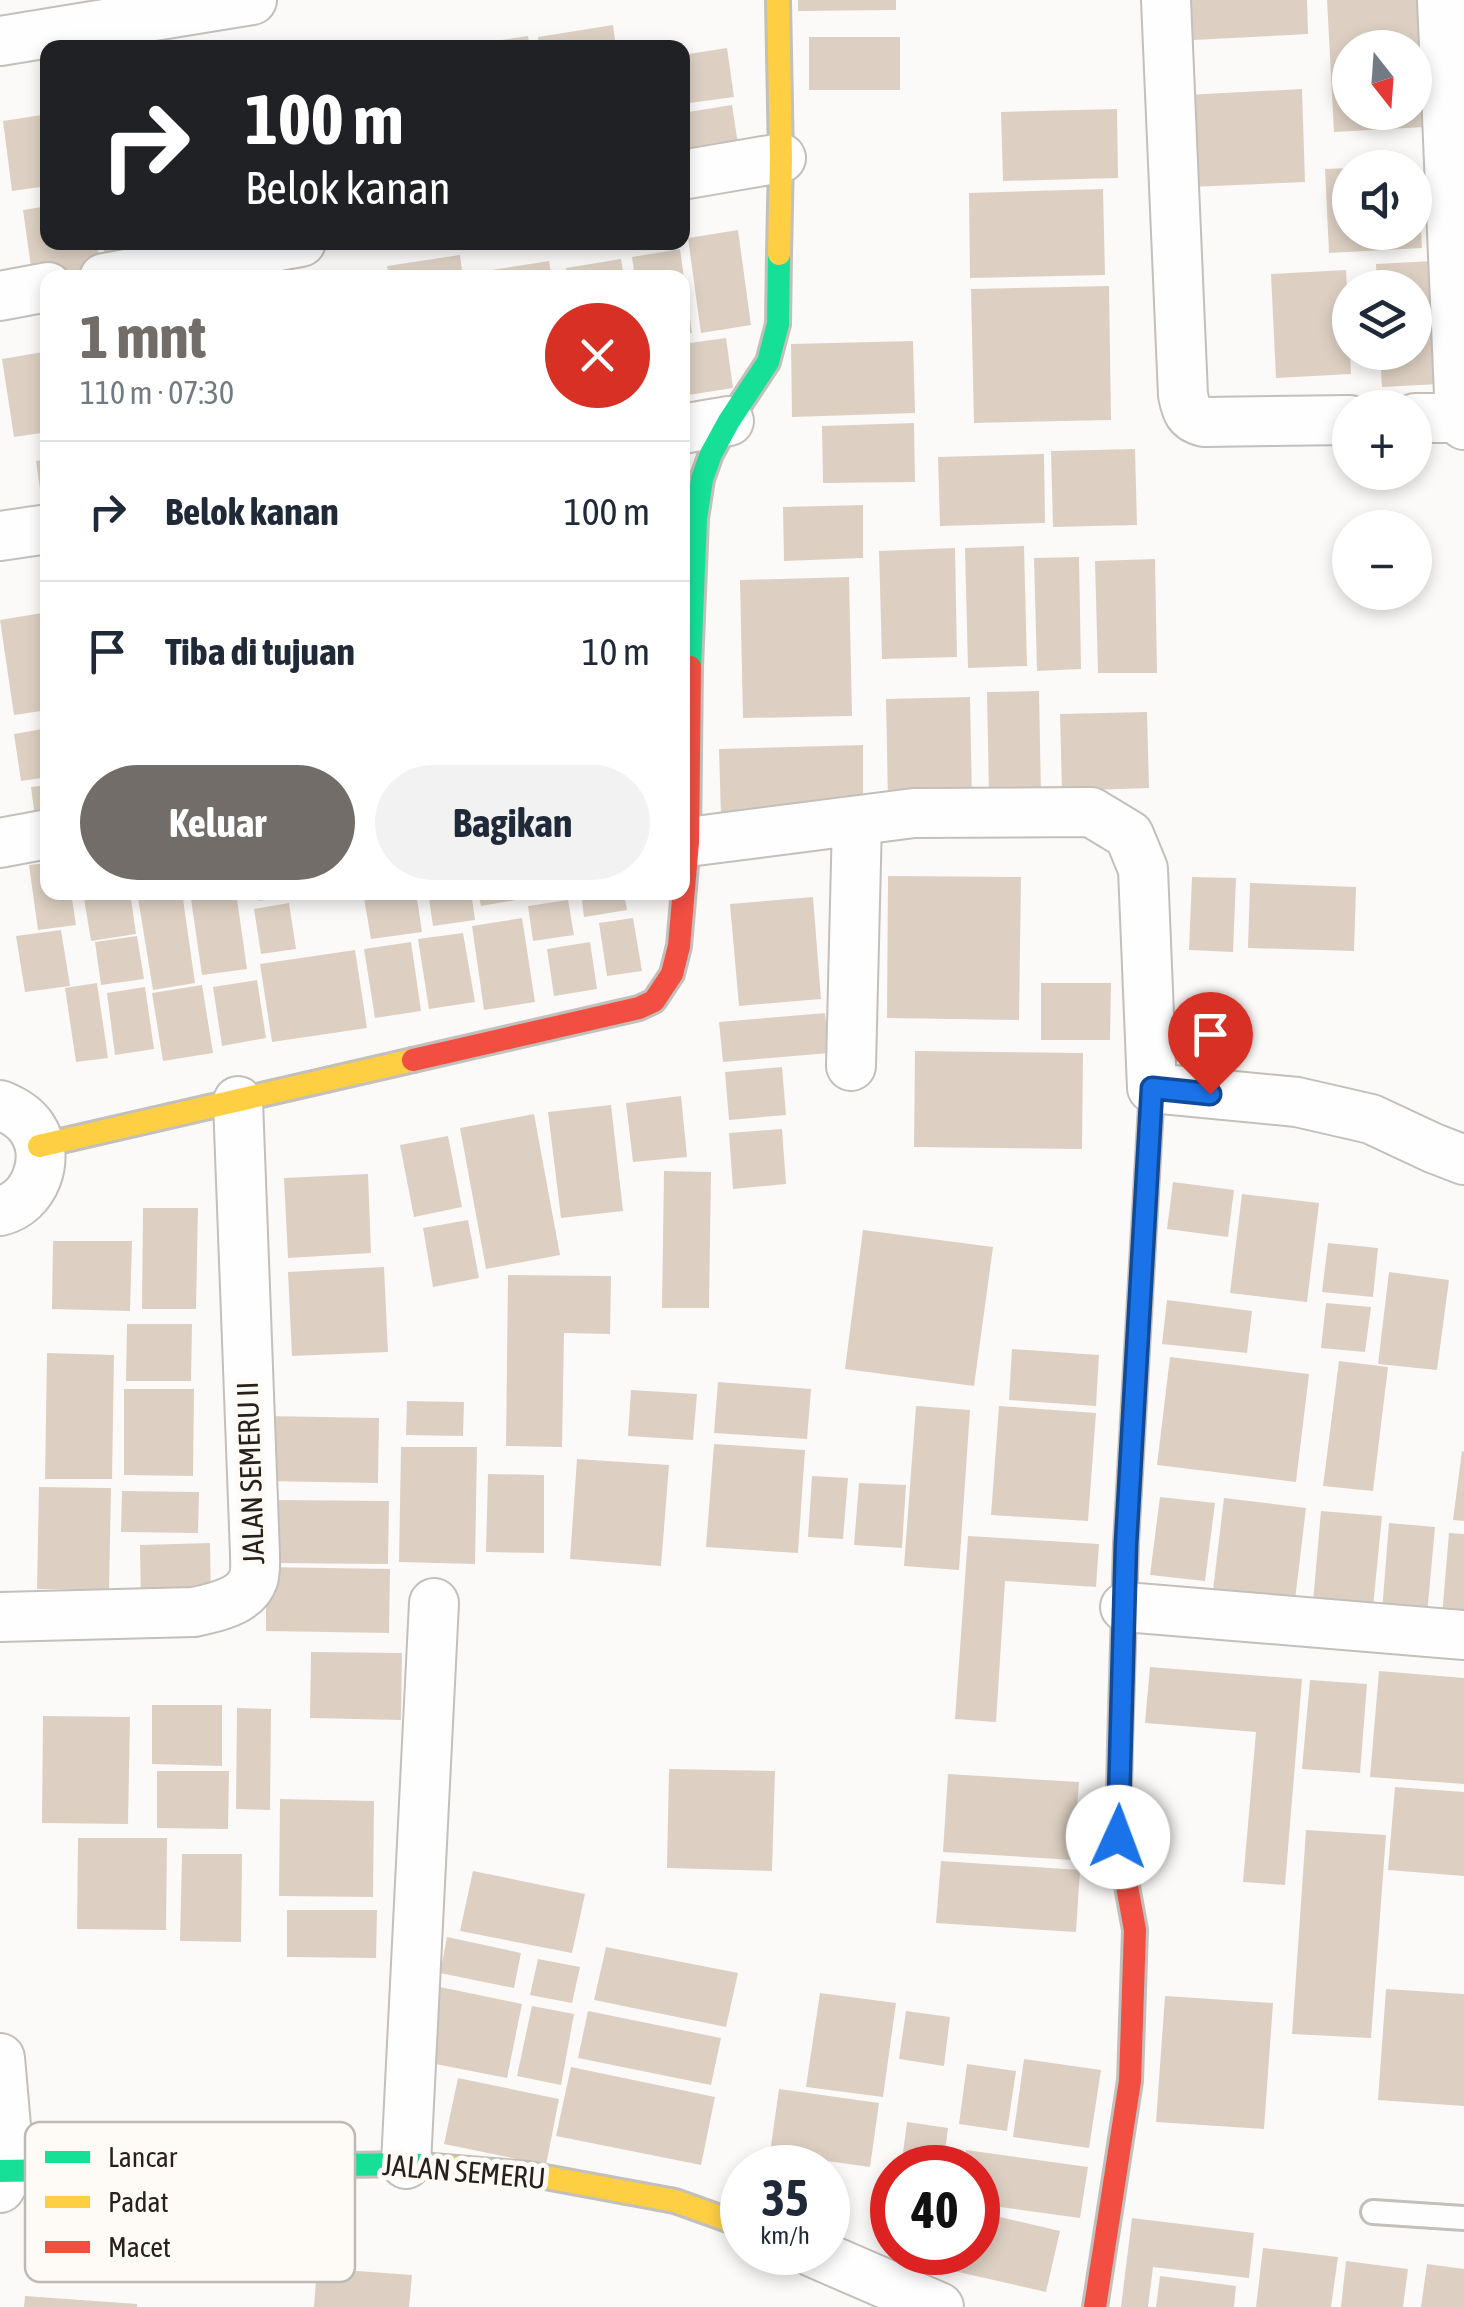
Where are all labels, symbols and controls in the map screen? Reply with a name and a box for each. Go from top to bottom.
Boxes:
north arrow [1332,30,1432,130]
map controls [1332,30,1432,610]
text: 100 m [245,79,404,159]
icon: right [80,80,210,210]
button: sound [1332,150,1432,250]
text: Belok kanan [245,162,451,214]
button: layers [1332,270,1432,370]
text: 1 mnt [80,302,206,371]
button: close [545,303,650,408]
text: 110 m · 07:30 [80,374,234,411]
button: + [1332,390,1432,490]
icon: right [80,484,135,539]
text: Belok kanan [165,490,339,533]
text: 100 m [564,490,650,533]
button: − [1332,510,1432,610]
icon: arrive [80,624,135,679]
text: Tiba di tujuan [165,630,355,673]
text: 10 m [582,630,650,673]
button: Keluar [80,765,355,880]
button: Bagikan [375,765,650,880]
pin [1168,992,1253,1095]
icon: arrive [1183,1007,1238,1062]
street label: JALAN SEMERU II [230,1381,270,1565]
position arrow [1066,1785,1170,1889]
legend [25,2122,355,2282]
text: Lancar [108,2141,178,2173]
speed limit sign: 40 [870,2145,1000,2275]
street label: JALAN SEMERU [381,2147,547,2195]
text: 35 [761,2169,808,2227]
text: Padat [108,2186,169,2218]
text: km/h [760,2221,810,2249]
text: Macet [108,2231,171,2263]

